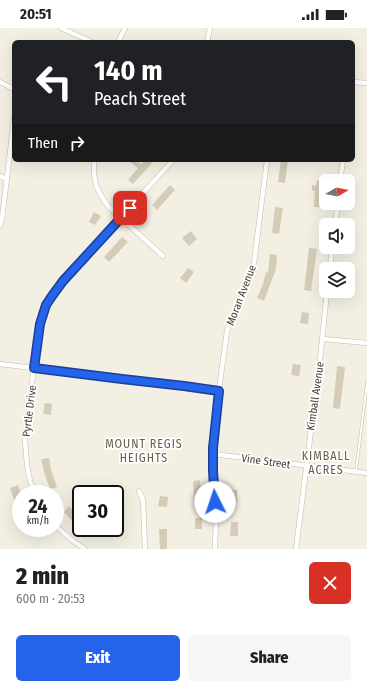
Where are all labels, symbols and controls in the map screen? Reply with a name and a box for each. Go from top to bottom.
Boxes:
text: 20:51 [20,5,52,23]
text: 140 m [94,54,163,87]
icon: left [28,56,80,108]
text: Peach Street [94,88,186,110]
icon: right [66,132,88,154]
text: Then [28,134,58,152]
north arrow [319,174,355,210]
map controls [319,174,355,298]
pin [113,191,147,225]
icon: arrive [119,197,141,219]
button: sound [319,218,355,254]
button: layers [319,262,355,298]
street label: Moran Avenue [224,263,259,327]
street label: Kimball Avenue [304,361,327,431]
street label: Pyrtle Drive [20,384,39,438]
district label: MOUNT REGIS HEIGHTS [105,437,183,465]
district label: KIMBALL ACRES [302,449,350,477]
street label: Vine Street [241,452,292,471]
position arrow [194,481,236,523]
speed limit sign: 30 [72,485,124,537]
text: 24 [28,494,48,518]
text: km/h [27,515,49,527]
text: 2 min [16,562,69,590]
button: close [309,562,351,604]
text: 600 m · 20:53 [16,591,85,606]
button: Exit [16,635,180,681]
button: Share [188,635,351,681]

